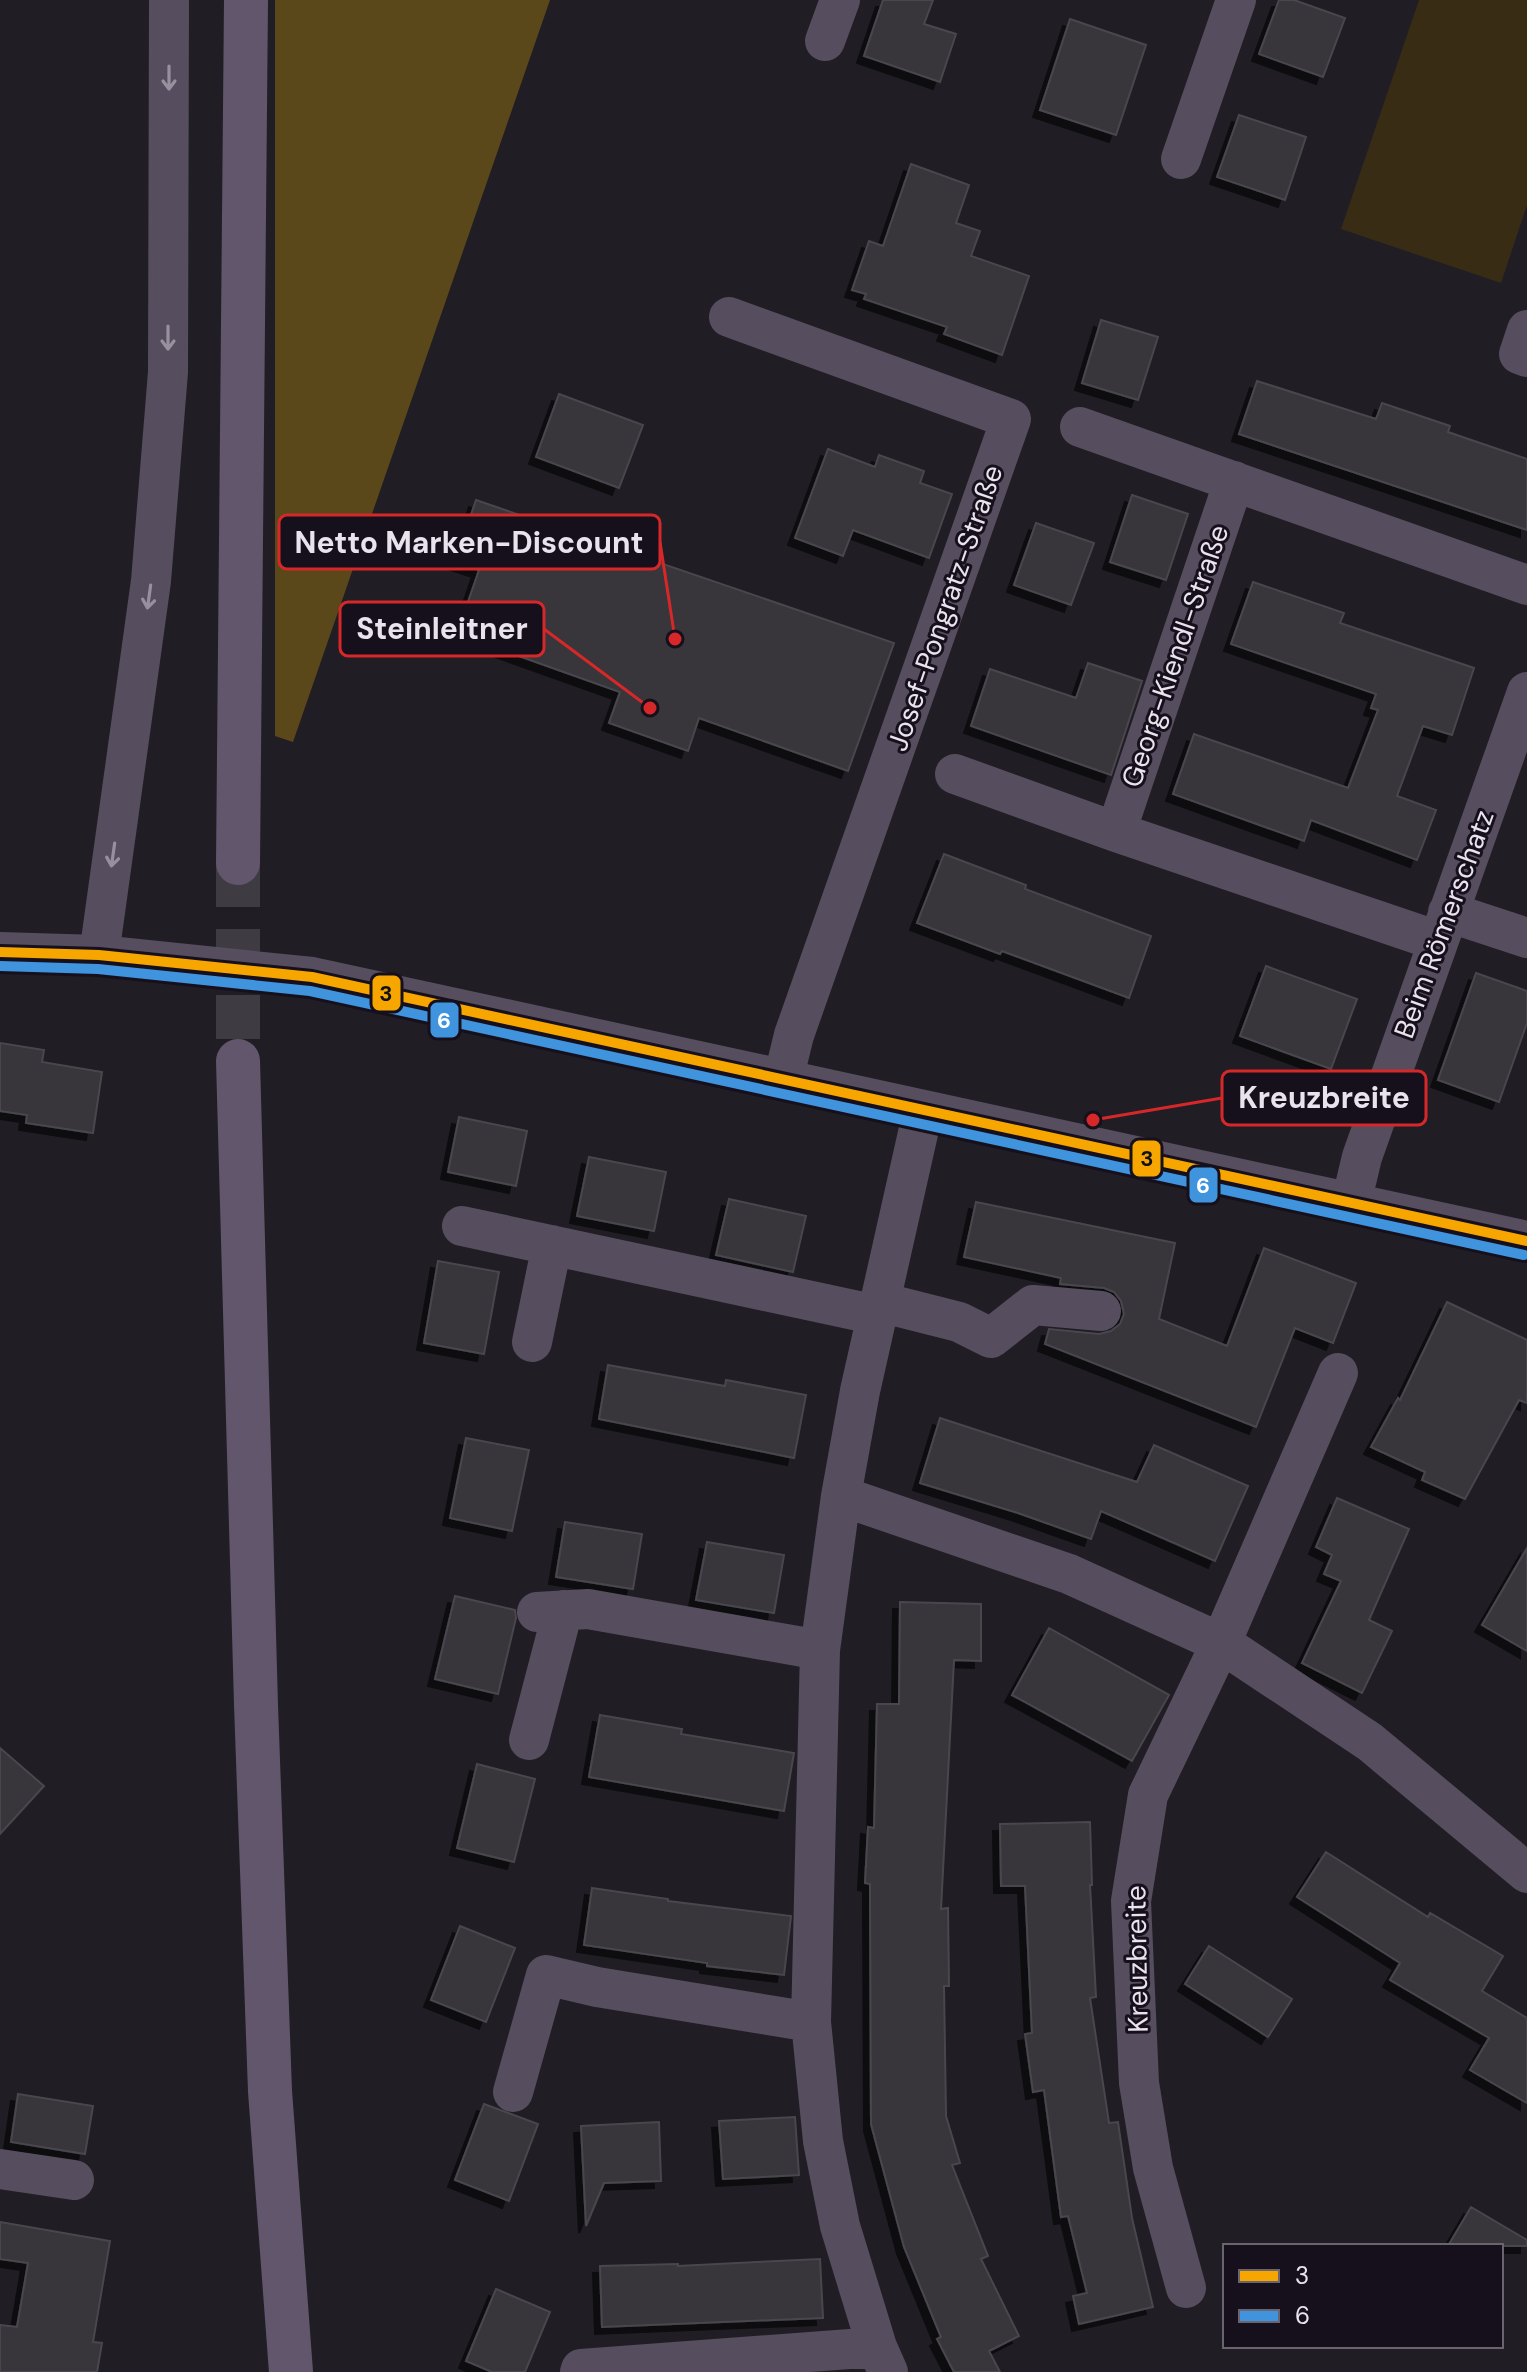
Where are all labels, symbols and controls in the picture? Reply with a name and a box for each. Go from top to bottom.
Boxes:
one-way arrow [161,64,177,91]
one-way arrow [160,324,176,351]
street label: Josef-Pongratz-Straße [879,460,1011,756]
callout: Netto Marken-Discount [279,515,660,569]
street label: Georg-Kiendl-Straße [1113,520,1237,792]
text: Netto Marken-Discount [295,523,643,562]
one-way arrow [141,584,156,609]
callout: Steinleitner [340,602,544,656]
text: Steinleitner [356,609,528,648]
street label: Beim Römerschatz [1386,805,1502,1043]
one-way arrow [105,842,120,867]
line badge: 3 [371,974,402,1012]
text: 3 [379,979,393,1008]
line badge: 6 [429,1001,460,1039]
text: 6 [437,1006,451,1035]
callout: Kreuzbreite [1222,1071,1426,1125]
text: Kreuzbreite [1238,1078,1410,1117]
line badge: 3 [1131,1139,1162,1178]
text: 3 [1140,1144,1154,1173]
line badge: 6 [1188,1166,1219,1204]
text: 6 [1196,1171,1210,1200]
street label: Kreuzbreite [1117,1885,1157,2033]
legend [1223,2244,1503,2348]
text: 3 [1295,2260,1309,2291]
text: 6 [1295,2300,1310,2331]

